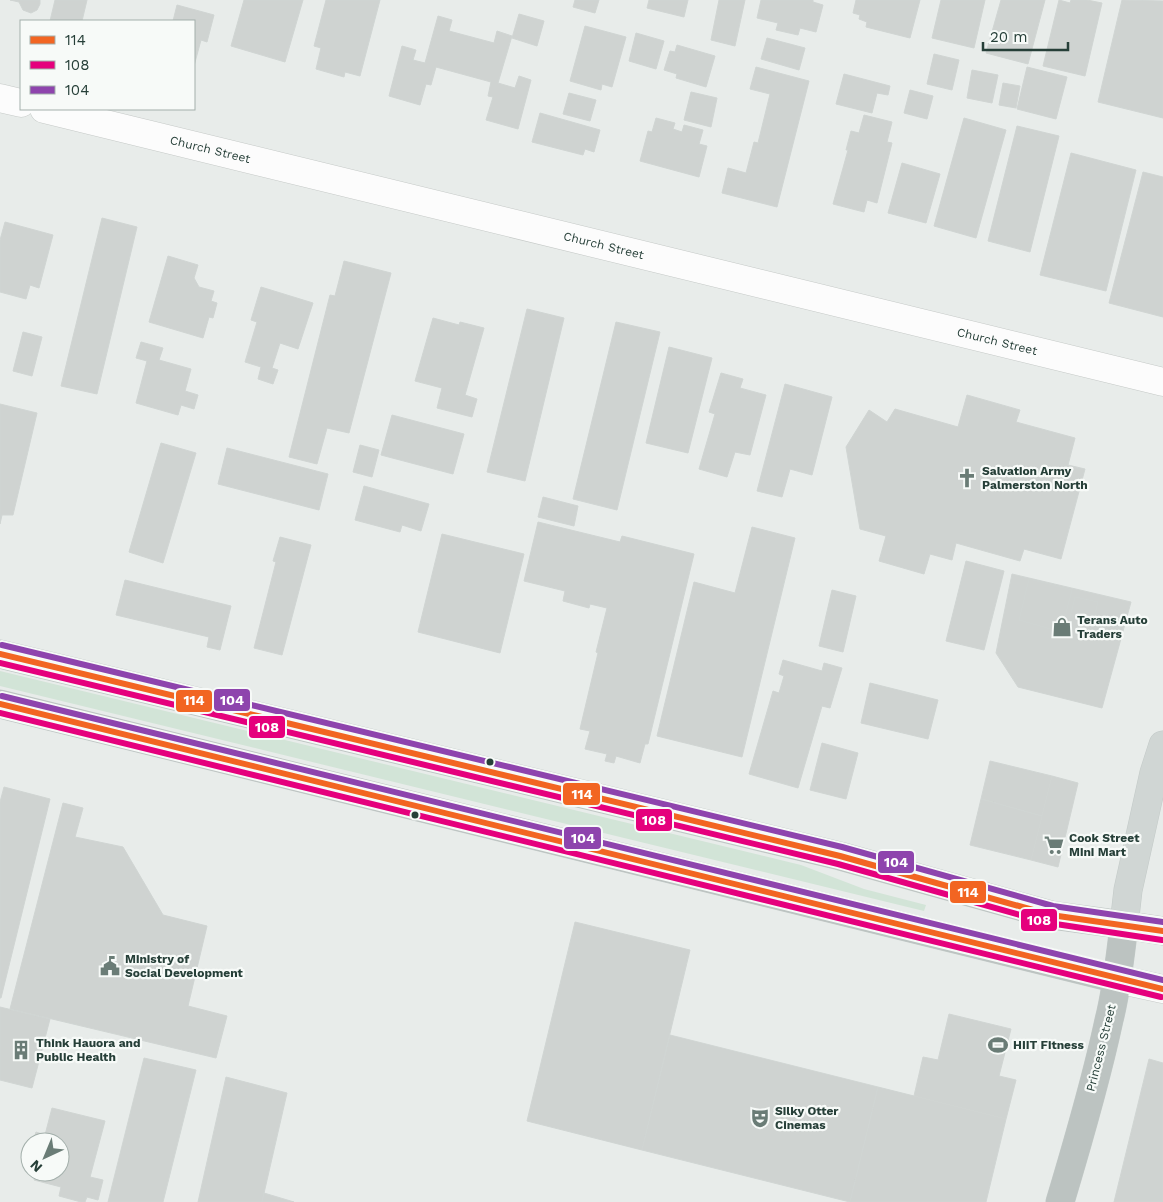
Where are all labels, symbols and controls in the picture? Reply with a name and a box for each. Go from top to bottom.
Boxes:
legend [20,20,195,110]
scale bar [983,20,1068,52]
text: 20 m [990,28,1028,46]
text: 114 [65,31,86,49]
text: 108 [65,56,89,74]
text: 104 [65,81,89,99]
street label: Church Street [169,133,252,166]
street label: Church Street [562,229,645,262]
street label: Church Street [955,325,1039,358]
place label: Salvation Army Palmerston North [982,464,1088,492]
church icon: Salvation Army Palmerston North [956,467,978,489]
place label: Terans Auto Traders [1077,613,1148,641]
shop icon: Terans Auto Traders [1051,616,1073,638]
line badge: 104 [213,688,251,712]
line badge: 114 [175,689,213,713]
text: 114 [183,692,205,708]
text: 104 [220,692,244,708]
line badge: 108 [248,715,286,739]
text: 108 [255,719,279,735]
unlabelled marker [485,757,495,767]
line badge: 114 [562,782,601,806]
text: 114 [571,786,593,802]
line badge: 108 [635,808,673,832]
unlabelled marker [410,810,420,820]
text: 108 [642,812,666,828]
line badge: 104 [563,826,602,850]
text: 104 [571,830,595,846]
place label: Cook Street Mini Mart [1069,831,1140,859]
supermarket icon: Cook Street Mini Mart [1043,834,1065,856]
line badge: 104 [877,850,915,874]
text: 104 [884,854,908,870]
line badge: 114 [949,880,987,904]
text: 114 [957,884,979,900]
line badge: 108 [1020,908,1058,932]
text: 108 [1027,912,1051,928]
place label: Ministry of Social Development [125,952,244,980]
public building icon: Ministry of Social Development [99,955,121,977]
street label: Princess Street [1083,1003,1119,1093]
sports icon: HIIT Fitness [987,1034,1009,1056]
place label: Think Hauora and Public Health [36,1036,141,1064]
place label: HIIT Fitness [1013,1038,1084,1052]
building icon: Think Hauora and Public Health [10,1039,32,1061]
place label: Silky Otter Cinemas [775,1104,839,1132]
theatre icon: Silky Otter Cinemas [749,1107,771,1129]
north arrow [20,1132,70,1182]
text: N [27,1157,45,1176]

